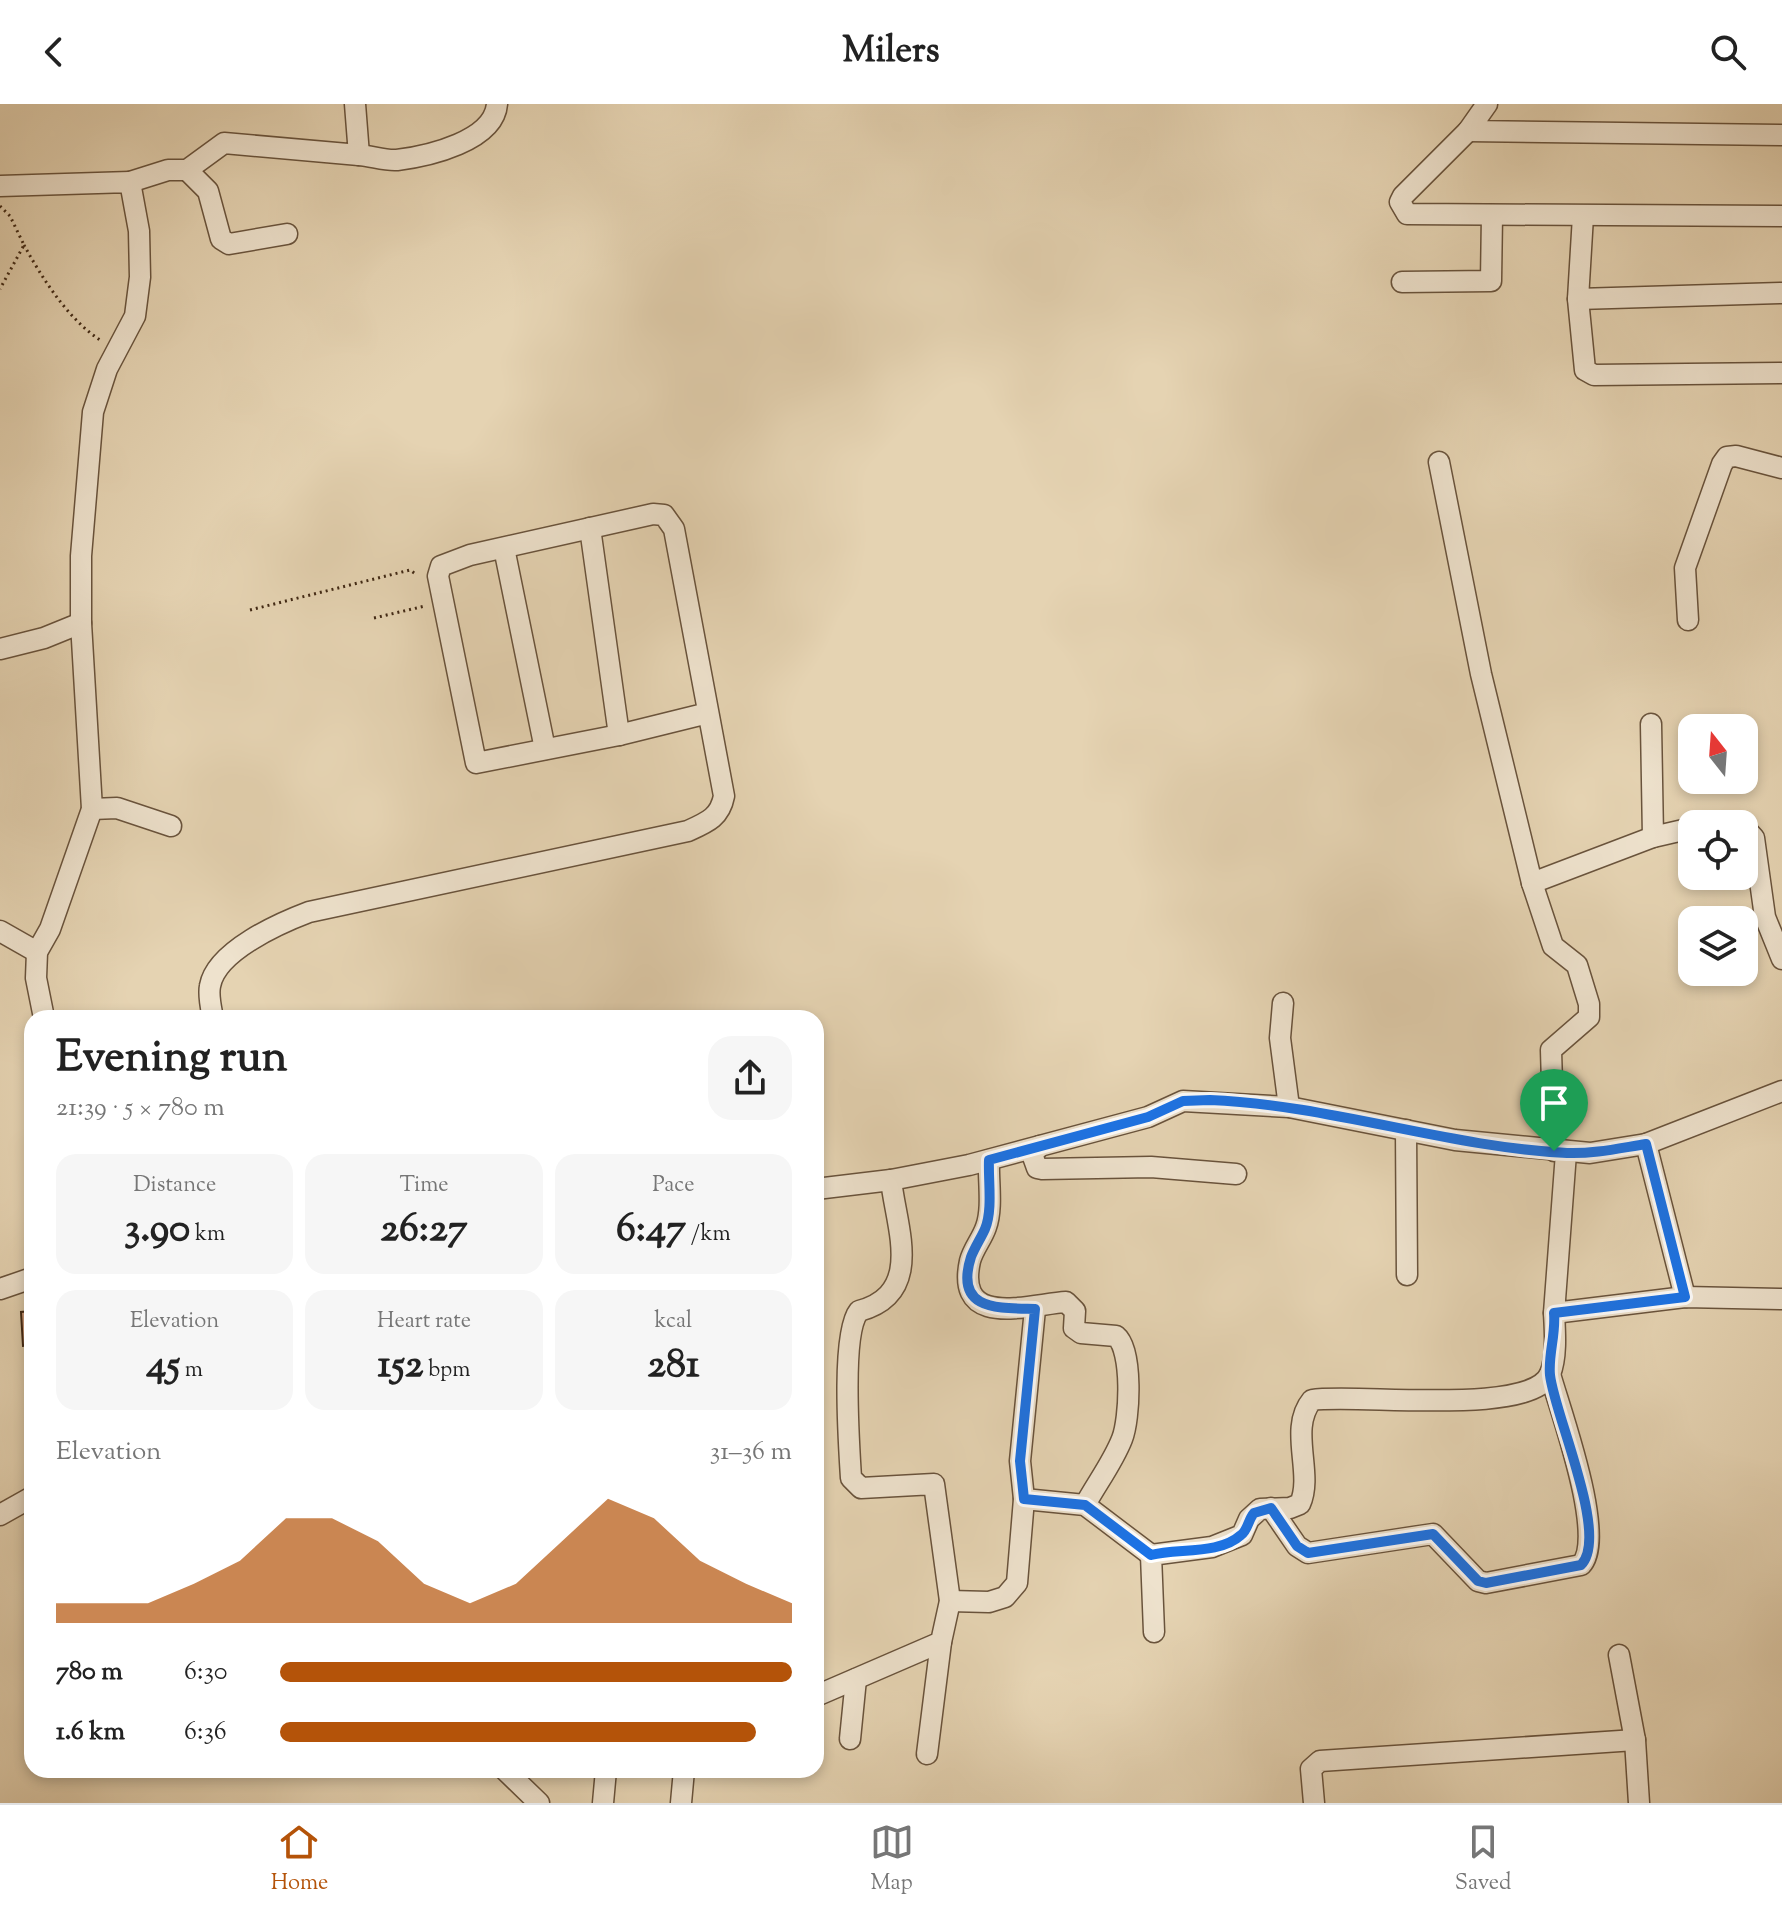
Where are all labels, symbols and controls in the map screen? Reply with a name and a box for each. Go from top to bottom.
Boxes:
text: Milers [842,26,940,78]
icon: back [32,30,76,74]
icon: search [1706,30,1750,74]
north arrow [1678,714,1758,794]
map controls [1678,714,1758,986]
button: locate [1678,810,1758,890]
button: layers [1678,906,1758,986]
text: Evening run [56,1028,288,1091]
button: share [708,1036,792,1120]
pin [1520,1069,1588,1151]
icon: arrive [1532,1081,1576,1125]
text: 21:39 · 5 × 780 m [56,1090,225,1127]
text: Distance [133,1170,216,1202]
text: Time [400,1170,448,1202]
text: Pace [652,1170,694,1202]
text: 3.90 [124,1202,190,1259]
text: 26:27 [380,1202,468,1259]
text: 6:47 [616,1202,686,1259]
text: km [190,1219,225,1251]
text: /km [686,1219,731,1251]
text: Elevation [130,1306,219,1338]
text: Heart rate [377,1306,471,1338]
text: kcal [654,1306,692,1338]
text: 45 [146,1338,180,1395]
text: 152 [378,1338,424,1395]
text: 281 [647,1338,699,1395]
text: m [180,1355,203,1387]
text: bpm [424,1355,470,1387]
text: Elevation [56,1434,161,1471]
text: 31–36 m [710,1434,792,1471]
text: 780 m [56,1654,123,1691]
text: 6:30 [184,1654,227,1691]
text: 1.6 km [56,1714,125,1751]
text: 6:36 [184,1714,227,1751]
tab: Home [271,1820,328,1900]
tab: Map [870,1820,914,1900]
tab: Saved [1455,1820,1511,1900]

